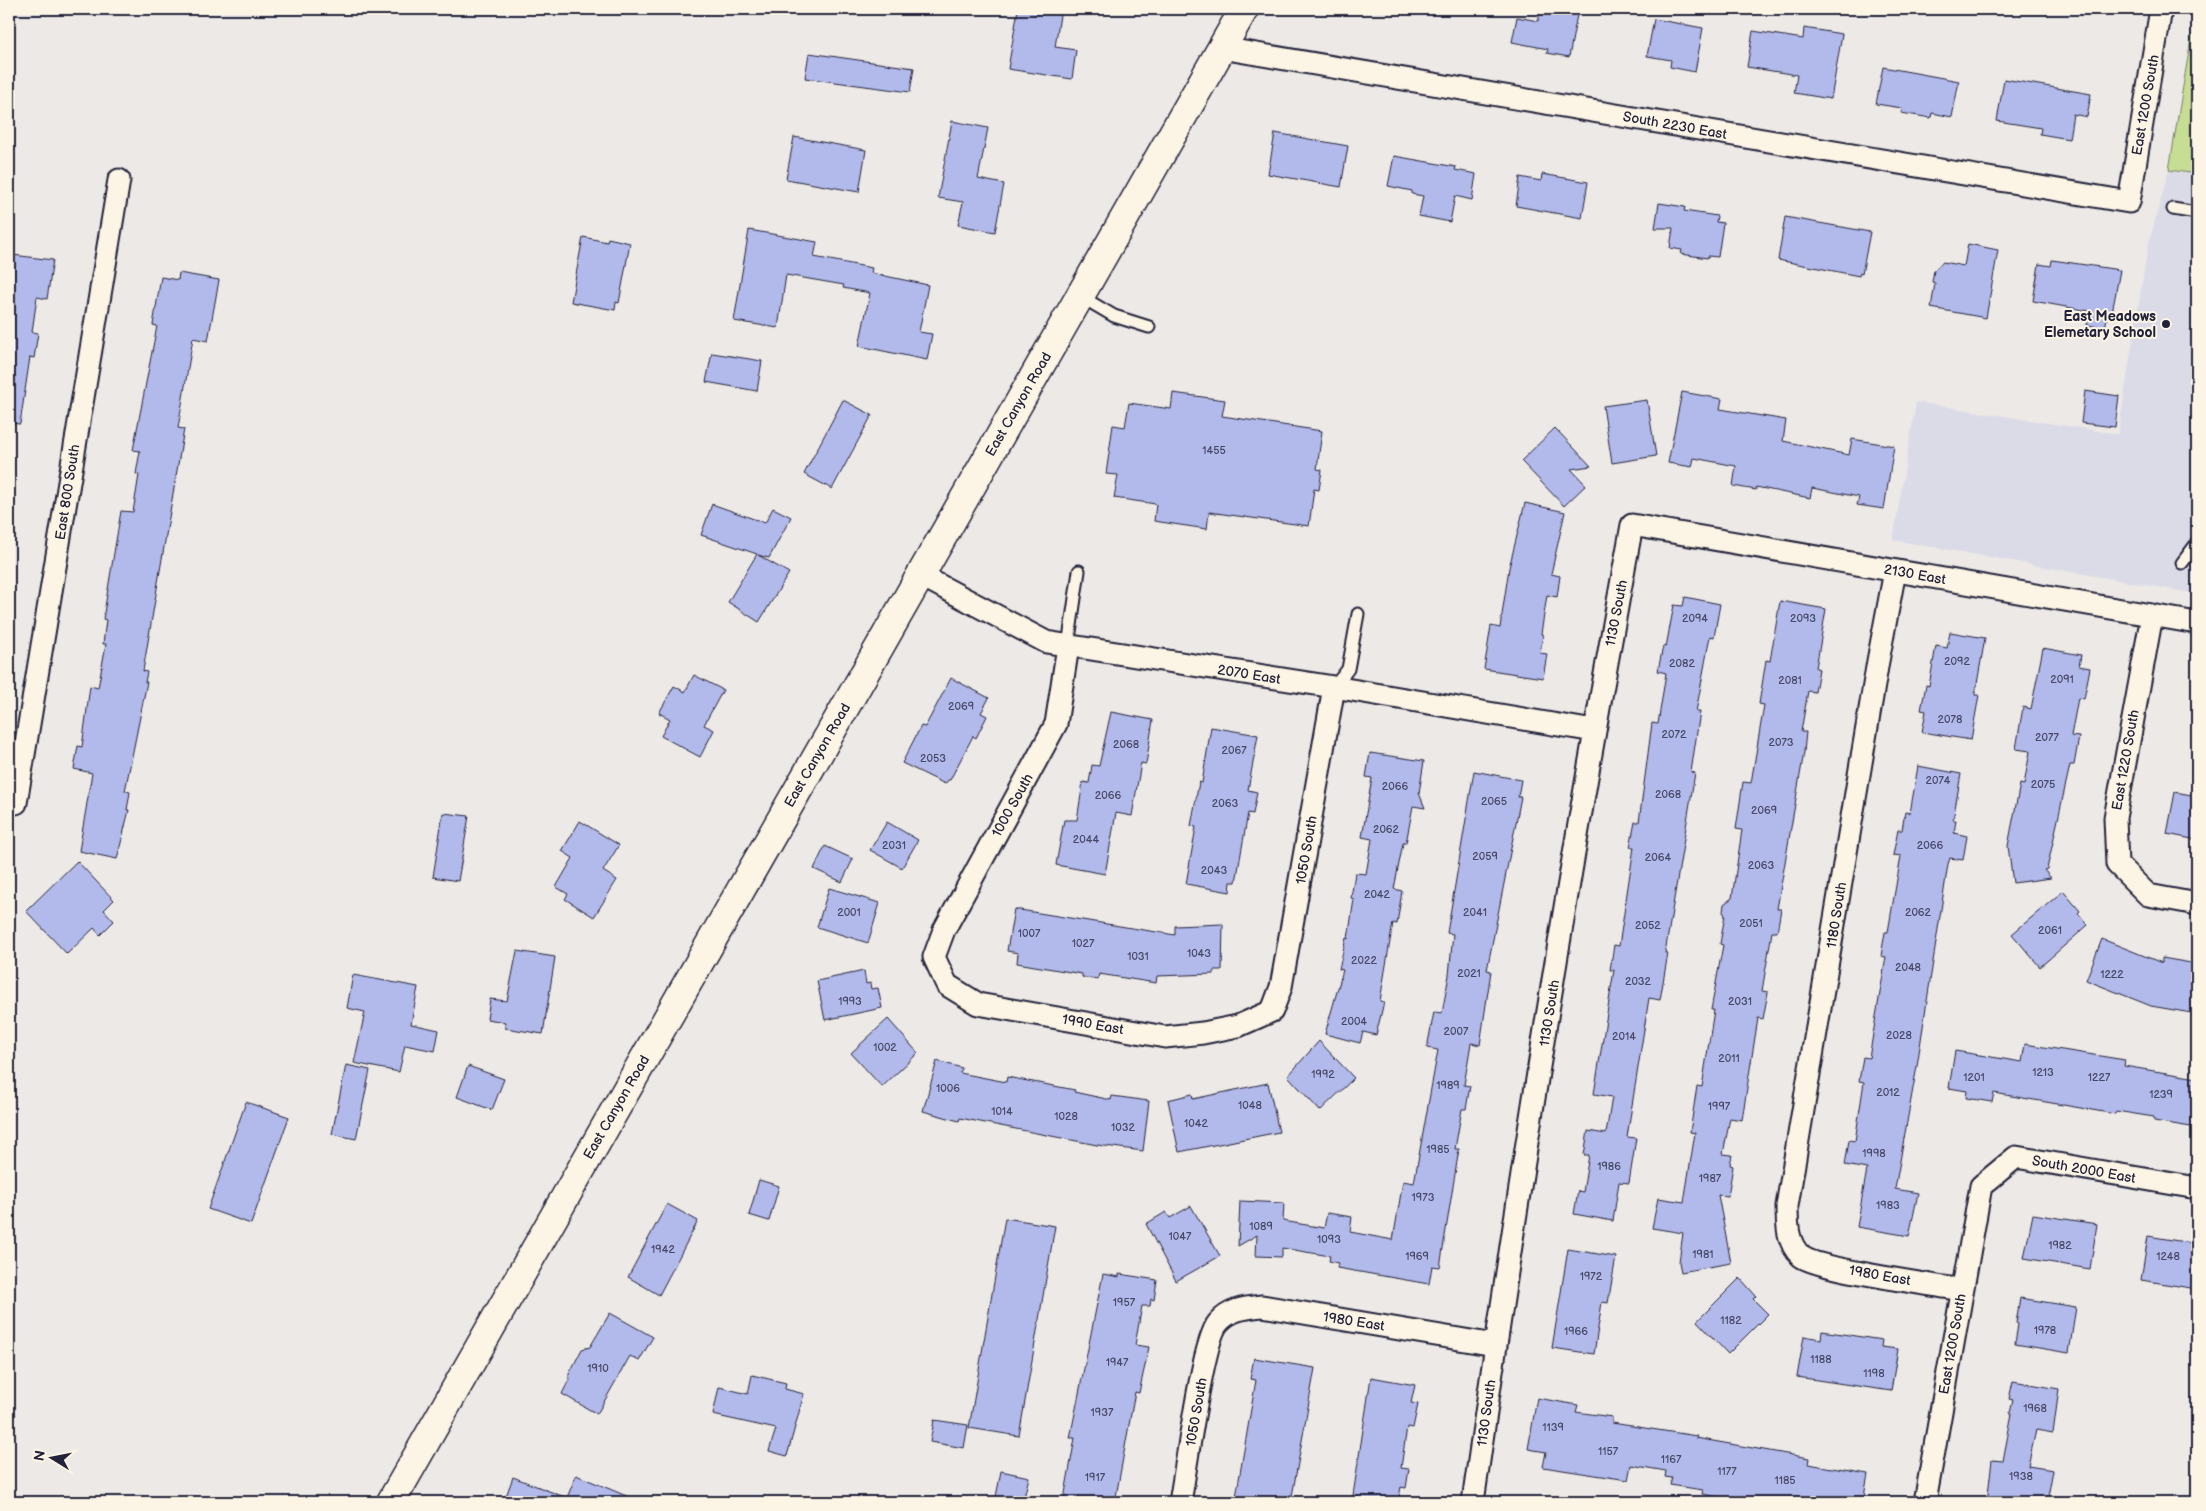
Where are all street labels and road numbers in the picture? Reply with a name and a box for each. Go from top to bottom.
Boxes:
street label: East 1200 South [2128,53,2163,157]
street label: South 2230 East [1622,108,1729,143]
street label: East Canyon Road [982,349,1055,459]
street label: East 800 South [52,443,83,541]
street label: 2130 East [1883,561,1948,588]
street label: 1130 South [1602,578,1631,648]
street label: 2070 East [1216,661,1282,688]
street label: East Canyon Road [781,700,854,810]
street label: East 1220 South [2108,708,2143,812]
street label: 1000 South [988,770,1037,840]
street label: 1050 South [1292,814,1321,886]
street label: 1180 South [1823,880,1850,949]
street label: 1130 South [1536,978,1563,1048]
street label: 1990 East [1061,1011,1126,1038]
street label: East Canyon Road [580,1052,653,1162]
street label: South 2000 East [2031,1152,2138,1187]
street label: 1980 East [1848,1262,1913,1289]
street label: East 1200 South [1935,1292,1970,1396]
street label: 1980 East [1322,1308,1387,1335]
street label: 1050 South [1182,1376,1211,1448]
street label: 1130 South [1473,1378,1500,1448]

